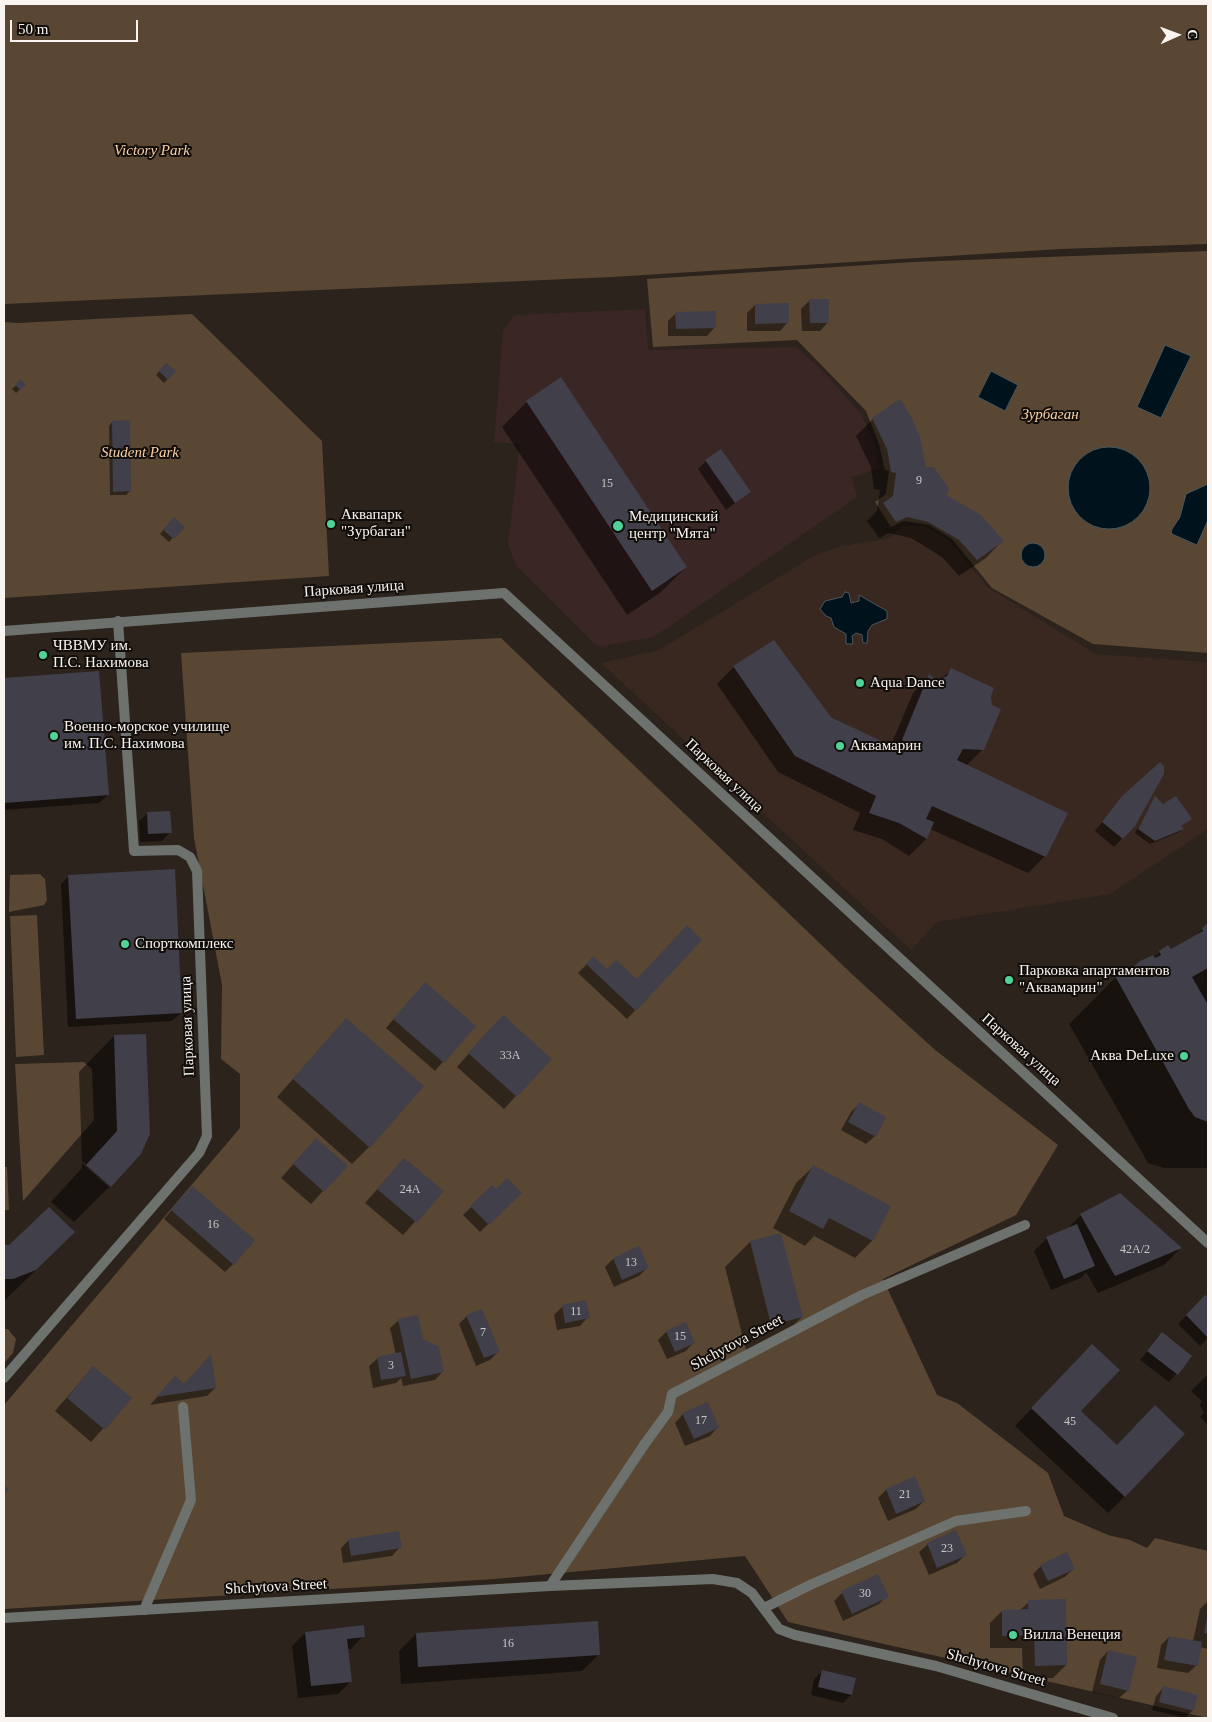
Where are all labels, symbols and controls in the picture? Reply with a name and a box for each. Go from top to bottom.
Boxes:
scale bar [12,10,140,42]
north arrow [1152,10,1202,60]
text: 50 m [18,21,48,37]
text: С [1185,29,1200,40]
park label: Victory Park [114,142,190,160]
park label: Зурбаган [1021,406,1079,424]
park label: Student Park [101,444,179,462]
house number: 9 [916,474,922,488]
house number: 15 [601,477,613,491]
place label: Аквапарк "Зурбаган" [341,506,411,541]
place label: Медицинский центр "Мята" [629,508,718,543]
marker: Аквапарк "Зурбаган" [325,518,337,530]
marker: Медицинский центр "Мята" [611,519,625,533]
street label: Парковая улица [303,577,405,601]
place label: ЧВВМУ им. П.С. Нахимова [53,637,149,672]
marker: ЧВВМУ им. П.С. Нахимова [37,649,49,661]
place label: Aqua Dance [870,674,945,692]
marker: Aqua Dance [854,677,866,689]
place label: Военно-морское училище им. П.С. Нахимова [64,718,229,753]
marker: Военно-морское училище им. П.С. Нахимова [48,730,60,742]
street label: Парковая улица [681,735,767,817]
place label: Аквамарин [850,737,921,755]
marker: Аквамарин [834,740,846,752]
place label: Спорткомплекс [135,935,233,953]
marker: Спорткомплекс [119,938,131,950]
place label: Парковка апартаментов "Аквамарин" [1019,962,1170,997]
marker: Парковка апартаментов "Аквамарин" [1003,974,1015,986]
street label: Парковая улица [177,976,199,1076]
street label: Парковая улица [978,1010,1064,1090]
place label: Аква DeLuxe [1090,1047,1174,1065]
house number: 33А [500,1049,520,1063]
marker: Аква DeLuxe [1178,1050,1190,1062]
house number: 24А [400,1183,420,1197]
house number: 16 [207,1218,219,1232]
house number: 42А/2 [1120,1243,1150,1257]
house number: 13 [625,1256,637,1270]
house number: 11 [570,1305,582,1319]
street label: Shchytova Street [688,1311,786,1375]
house number: 7 [480,1326,486,1340]
house number: 15 [674,1330,686,1344]
house number: 3 [388,1359,394,1373]
house number: 17 [695,1414,707,1428]
house number: 45 [1064,1415,1076,1429]
house number: 21 [899,1488,911,1502]
house number: 23 [941,1542,953,1556]
street label: Shchytova Street [225,1575,327,1599]
house number: 30 [859,1587,871,1601]
place label: Вилла Венеция [1023,1626,1121,1644]
marker: Вилла Венеция [1007,1629,1019,1641]
house number: 16 [502,1637,514,1651]
street label: Shchytova Street [944,1645,1048,1691]

